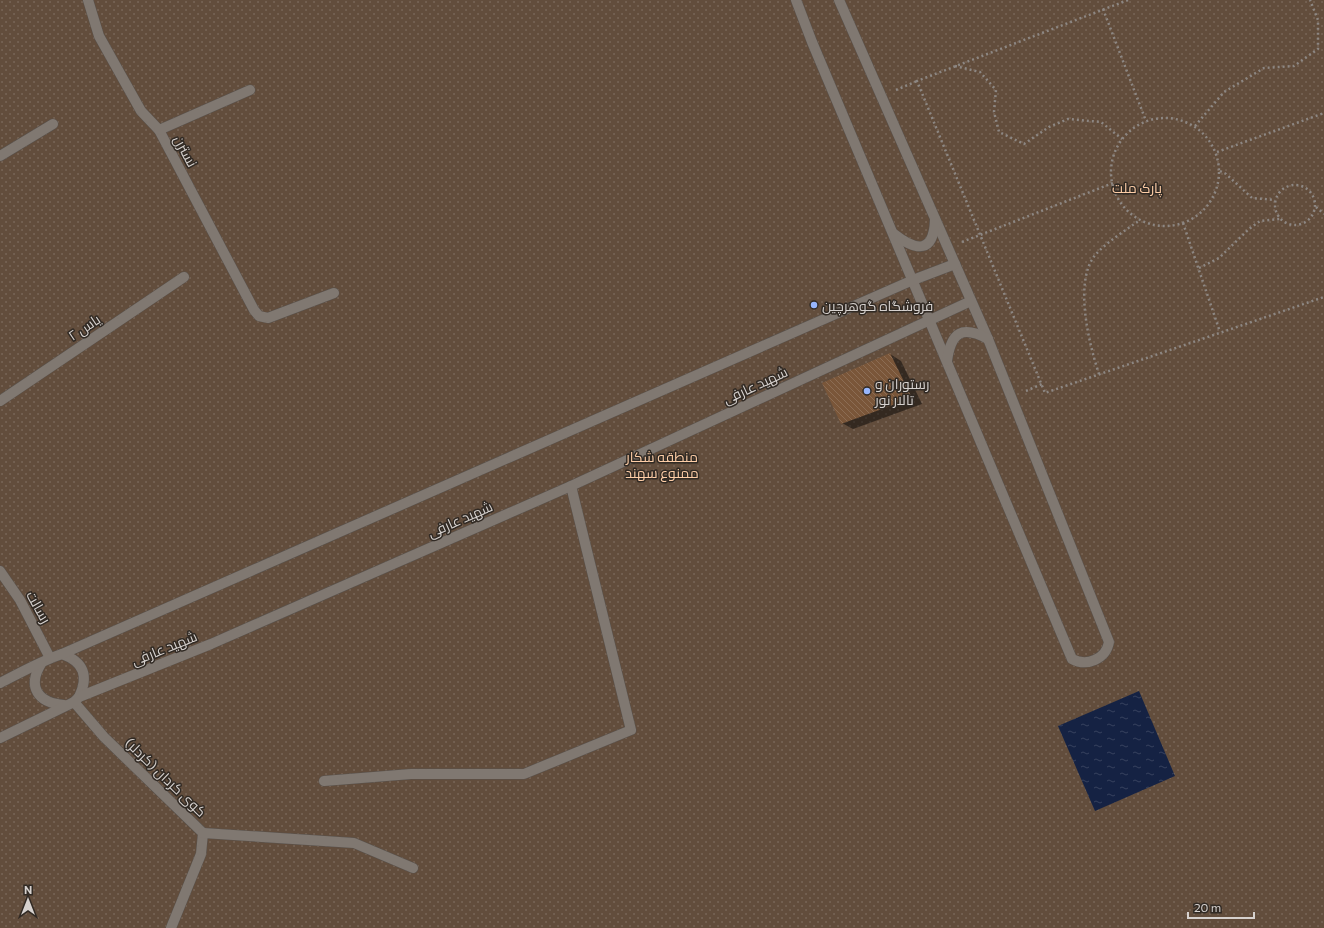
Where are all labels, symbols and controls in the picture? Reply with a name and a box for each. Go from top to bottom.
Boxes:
street label: نسترن [171,132,201,170]
park label: پارک ملت [1112,179,1162,198]
place label: فروشگاه گوهرچین [822,297,933,316]
marker: فروشگاه گوهرچین [809,300,819,310]
street label: یاس ۲ [65,310,103,344]
street label: شهید عارفی [720,363,790,407]
place label: رستوران و تالار نور [874,375,930,408]
marker: رستوران و تالار نور [862,386,872,396]
park label: منطقه شکار ممنوع سهند [625,448,699,482]
street label: شهید عارفی [425,497,495,541]
street label: رسالت [23,588,55,626]
street label: شهید عارفی [129,627,199,669]
street label: کوی کردان (کردلر) [122,734,210,820]
north arrow [8,880,48,920]
text: N [24,883,32,896]
scale bar [1188,894,1254,920]
text: 20 m [1194,900,1221,914]

